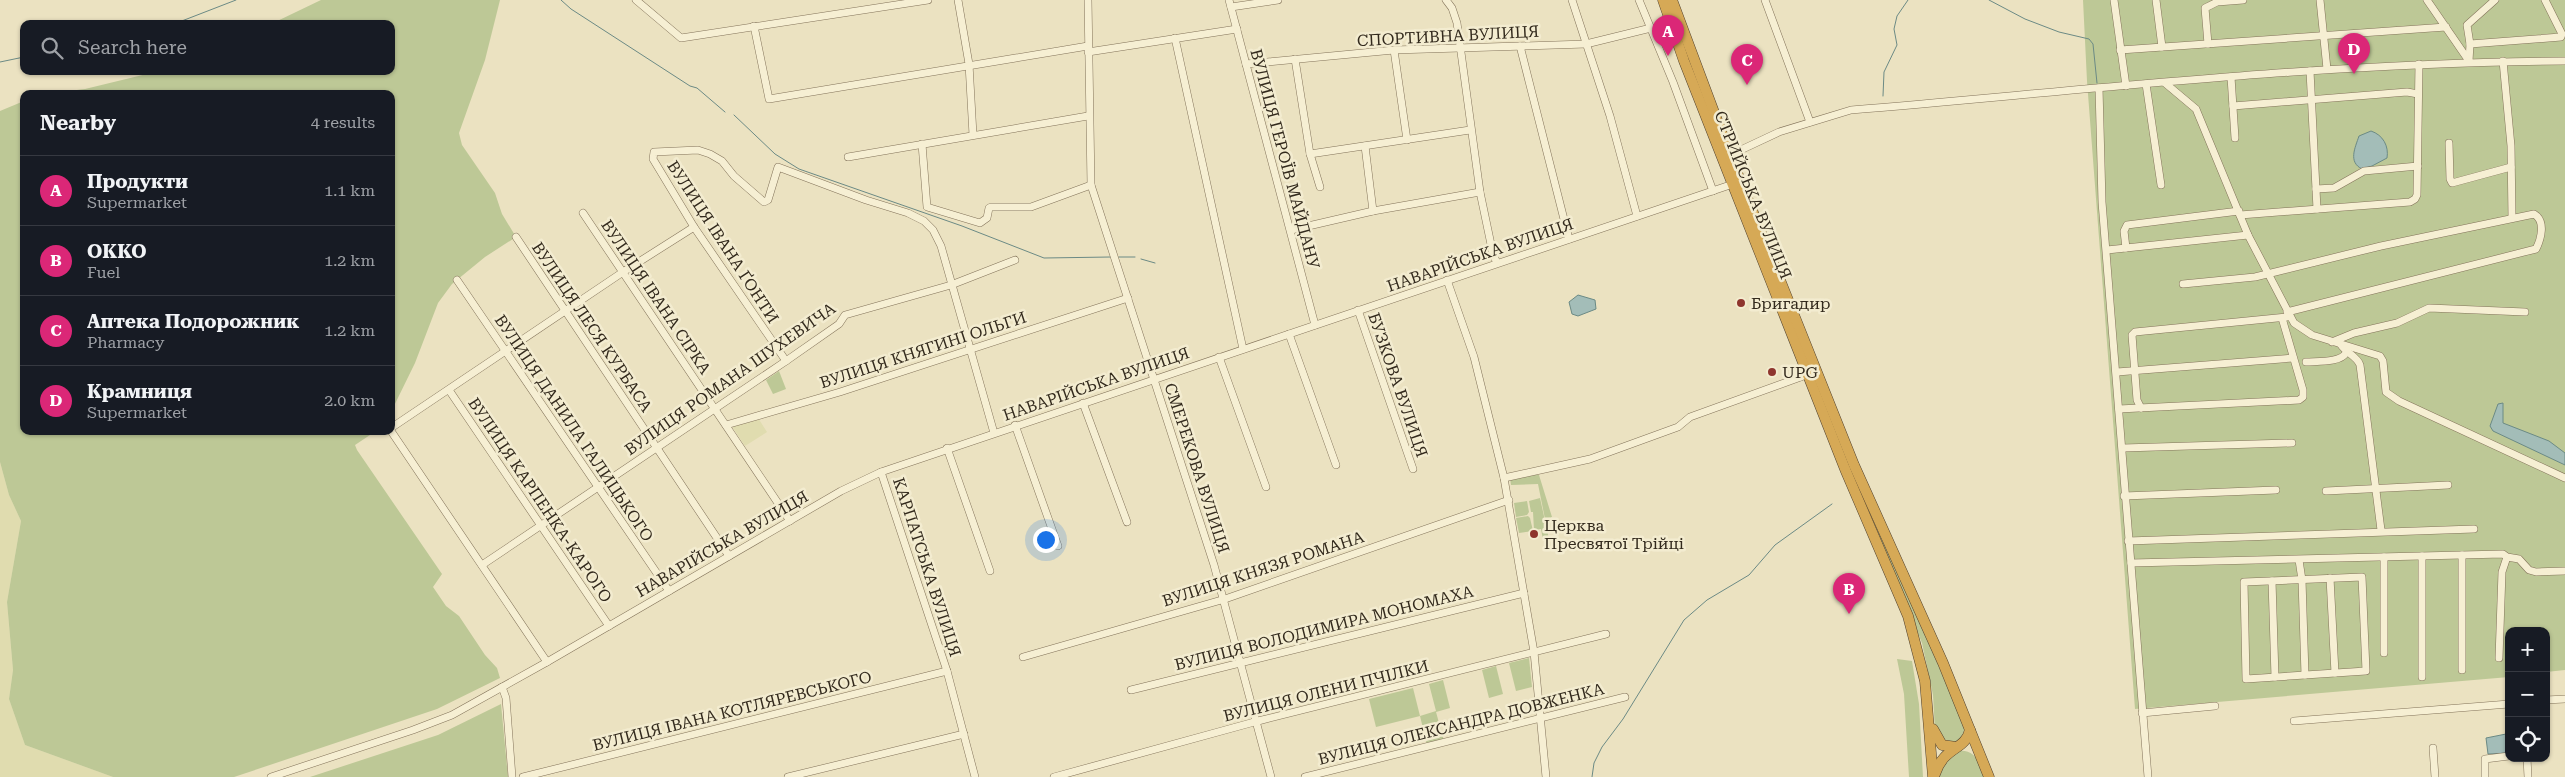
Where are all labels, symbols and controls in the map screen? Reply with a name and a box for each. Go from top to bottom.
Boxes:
pin: A [1652,15,1684,56]
search box [20,20,395,75]
street label: СПОРТИВНА ВУЛИЦЯ [1356,22,1540,50]
pin: D [2338,33,2370,74]
icon: search [38,34,66,62]
text: Search here [78,36,187,59]
pin: C [1731,44,1763,85]
street label: ВУЛИЦЯ ГЕРОЇВ МАЙДАНУ [1246,47,1324,271]
street label: СТРИЙСЬКА ВУЛИЦЯ [1711,108,1795,282]
text: Nearby [40,111,116,135]
text: 4 results [311,113,375,132]
street label: ВУЛИЦЯ ІВАНА ҐОНТИ [663,157,783,327]
text: Продукти [87,170,188,193]
text: A [50,181,62,200]
text: 1.1 km [324,181,375,200]
text: Supermarket [87,193,187,212]
street label: НАВАРІЙСЬКА ВУЛИЦЯ [1384,214,1576,296]
street label: ВУЛИЦЯ ІВАНА СІРКА [597,216,715,378]
street label: ВУЛИЦЯ ЛЕСЯ КУРБАСА [528,238,656,416]
text: ОККО [87,240,146,263]
text: B [50,251,62,270]
text: 1.2 km [324,251,375,270]
text: Fuel [87,263,120,282]
place label: Бригадир [1751,294,1830,313]
marker: Бригадир [1735,297,1747,309]
street label: ВУЛИЦЯ РОМАНА ШУХЕВИЧА [621,298,840,459]
street label: ВУЛИЦЯ КНЯГИНІ ОЛЬГИ [817,308,1029,392]
text: Аптека Подорожник [87,310,299,333]
street label: БУЗКОВА ВУЛИЦЯ [1364,310,1432,460]
street label: ВУЛИЦЯ ДАНИЛА ГАЛИЦЬКОГО [491,311,657,545]
text: C [50,321,62,340]
text: 1.2 km [324,321,375,340]
text: Pharmacy [87,333,164,352]
street label: НАВАРІЙСЬКА ВУЛИЦЯ [1000,343,1192,425]
place label: UPG [1782,363,1819,382]
marker: UPG [1766,366,1778,378]
text: Крамниця [87,380,192,403]
street label: СМЕРЕКОВА ВУЛИЦЯ [1161,381,1233,555]
text: D [50,391,62,410]
text: 2.0 km [324,391,375,410]
street label: ВУЛИЦЯ КАРПЕНКА-КАРОГО [464,394,616,606]
text: Supermarket [87,403,187,422]
street label: КАРПАТСЬКА ВУЛИЦЯ [889,475,965,659]
street label: НАВАРІЙСЬКА ВУЛИЦЯ [632,487,812,601]
place label: Церква Пресвятої Трійці [1544,516,1684,553]
your location [1033,527,1059,553]
street label: ВУЛИЦЯ КНЯЗЯ РОМАНА [1160,527,1367,611]
marker: Церква Пресвятої Трійці [1528,528,1540,540]
pin: B [1833,573,1865,614]
street label: ВУЛИЦЯ ВОЛОДИМИРА МОНОМАХА [1173,581,1476,674]
map controls [2505,627,2550,762]
button: + [2505,627,2550,672]
street label: ВУЛИЦЯ ОЛЕНИ ПЧІЛКИ [1221,656,1431,726]
street label: ВУЛИЦЯ ІВАНА КОТЛЯРЕВСЬКОГО [591,667,873,755]
button: − [2505,672,2550,717]
street label: ВУЛИЦЯ ОЛЕКСАНДРА ДОВЖЕНКА [1316,679,1607,769]
button: locate [2505,717,2550,762]

